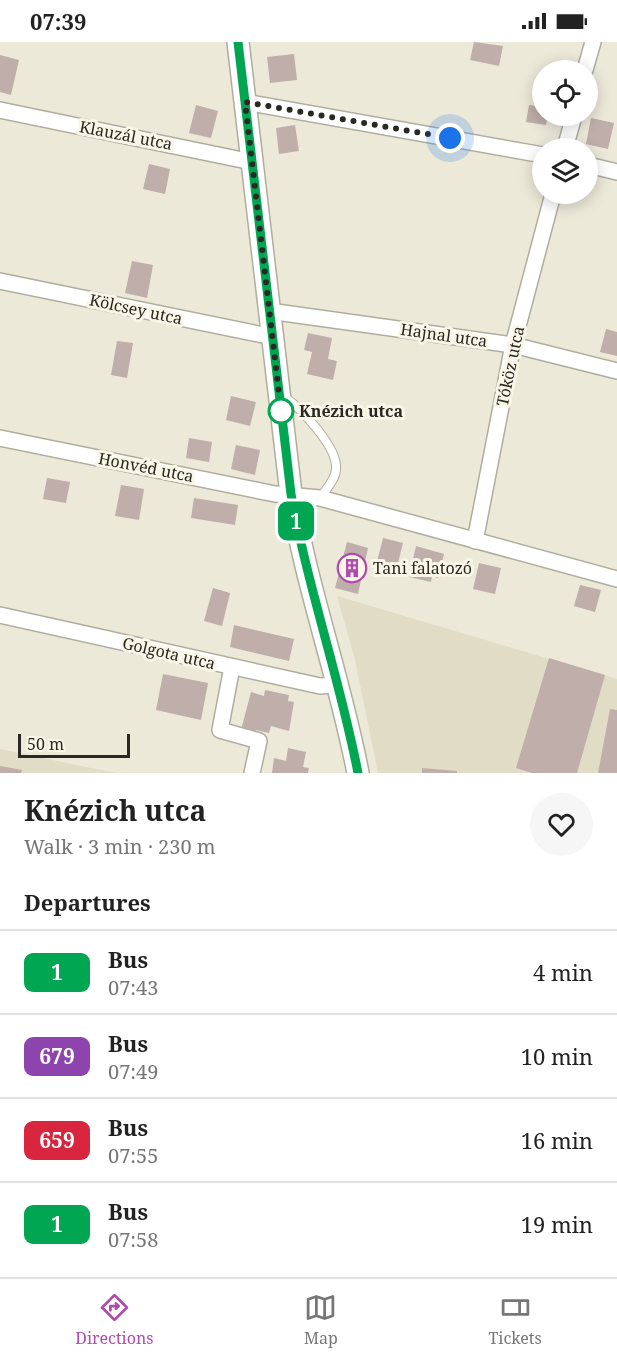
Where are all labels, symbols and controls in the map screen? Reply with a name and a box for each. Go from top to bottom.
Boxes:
text: 07:39 [30,6,86,36]
map controls [532,60,598,204]
button: locate [532,60,598,126]
street label: Klauzál utca [78,115,174,155]
your location [435,123,465,153]
button: layers [532,138,598,204]
street label: Kölcsey utca [87,288,185,330]
street label: Hajnal utca [399,318,489,352]
street label: Tóköz utca [491,324,529,408]
marker: Knézich utca [268,398,294,424]
place label: Knézich utca [299,400,404,422]
street label: Honvéd utca [96,447,196,487]
line badge: 1 [276,502,316,540]
text: 1 [290,507,302,535]
building icon: Tani falatozó [336,552,368,584]
place label: Tani falatozó [373,557,472,579]
street label: Golgota utca [120,632,218,674]
scale bar [18,731,130,758]
text: 50 m [27,733,64,755]
text: Knézich utca [24,791,206,829]
button: heart [530,793,593,856]
text: Walk · 3 min · 230 m [24,833,216,860]
text: Departures [24,887,151,917]
text: Bus [108,944,148,974]
text: 4 min [533,957,593,987]
text: 1 [51,958,63,986]
text: 07:43 [108,974,158,1001]
text: Bus [108,1028,148,1058]
text: 10 min [521,1041,593,1071]
text: 679 [39,1042,75,1070]
text: 07:49 [108,1058,158,1085]
text: Bus [108,1112,148,1142]
text: 16 min [521,1125,593,1155]
text: 659 [39,1126,75,1154]
text: 07:55 [108,1142,158,1169]
text: Bus [108,1196,148,1226]
text: 19 min [521,1209,593,1239]
text: 1 [51,1210,63,1238]
text: 07:58 [108,1226,158,1253]
tab: Directions [75,1291,154,1349]
tab: Map [304,1291,338,1349]
tab: Tickets [488,1291,542,1349]

